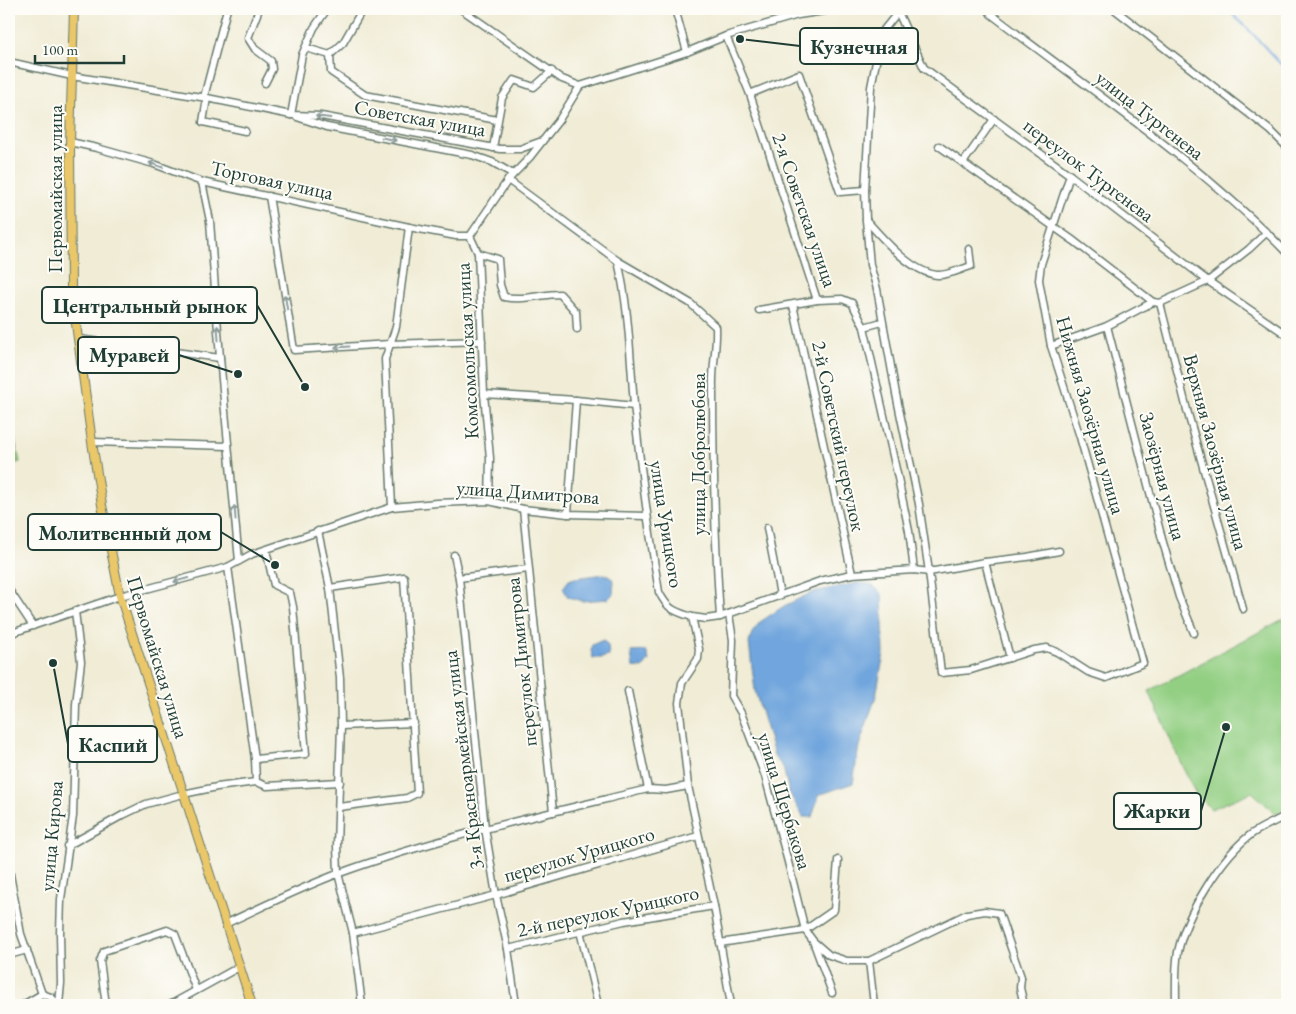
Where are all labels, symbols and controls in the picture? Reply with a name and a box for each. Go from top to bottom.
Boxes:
callout: Кузнечная [800,28,918,64]
scale bar [35,32,124,64]
text: Кузнечная [810,33,908,60]
text: 100 m [42,40,79,59]
street label: улица Тургенева [1090,64,1210,166]
street label: Советская улица [352,94,488,142]
street label: Первомайская улица [42,105,68,273]
one-way arrow [315,112,331,122]
street label: переулок Тургенева [1018,112,1160,228]
street label: 2-я Советская улица [766,129,844,291]
one-way arrow [381,135,397,144]
street label: Торговая улица [208,154,336,206]
one-way arrow [148,160,164,170]
street label: Комсомольская улица [449,262,485,440]
callout: Центральный рынок [42,287,257,323]
text: Центральный рынок [53,292,247,319]
one-way arrow [281,294,291,310]
street label: Нижняя Заозёрная улица [1050,313,1132,517]
one-way arrow [213,326,223,342]
callout: Муравей [78,337,179,373]
street label: 2-й Советский переулок [806,338,872,534]
text: Муравей [89,341,169,368]
one-way arrow [334,343,350,352]
street label: Верхняя Заозёрная улица [1177,351,1255,553]
street label: улица Добролюбова [685,373,711,535]
street label: Заозёрная улица [1133,409,1193,543]
street label: улица Урицкого [644,458,690,590]
street label: улица Димитрова [456,474,600,510]
one-way arrow [230,505,239,521]
callout: Молитвенный дом [28,514,221,550]
text: Молитвенный дом [38,519,212,546]
street label: Первомайская улица [121,573,195,741]
one-way arrow [173,576,189,585]
street label: переулок Димитрова [499,576,543,748]
street label: 3-я Красноармейская улица [437,649,489,871]
callout: Каспий [68,726,157,762]
street label: улица Щербакова [752,729,818,873]
text: Каспий [78,731,148,758]
street label: улица Кирова [33,779,69,893]
callout: Жарки [1114,793,1201,829]
text: Жарки [1123,797,1190,824]
street label: переулок Урицкого [501,820,657,888]
street label: 2-й переулок Урицкого [515,879,701,943]

